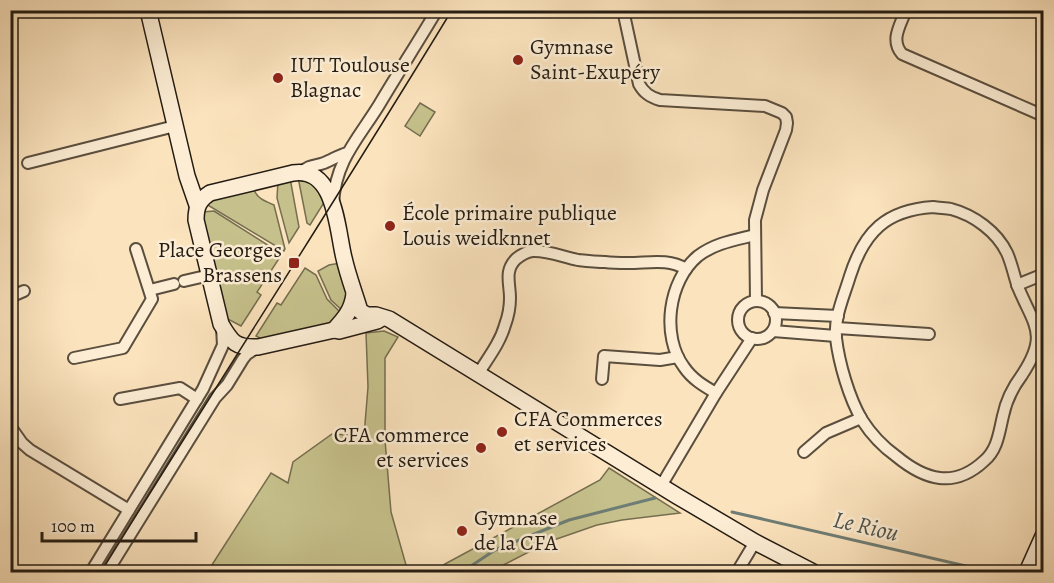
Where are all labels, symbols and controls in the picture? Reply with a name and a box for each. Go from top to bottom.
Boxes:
place label: Gymnase Saint-Exupéry [530,32,660,87]
place label: IUT Toulouse Blagnac [290,50,410,105]
marker: Gymnase Saint-Exupéry [511,53,525,67]
marker: IUT Toulouse Blagnac [271,71,285,85]
place label: École primaire publique Louis weidknnet [402,198,617,253]
marker: École primaire publique Louis weidknnet [383,219,397,233]
place label: Place Georges Brassens [158,235,282,290]
marker: Place Georges Brassens [287,256,301,270]
place label: CFA Commerces et services [514,404,663,459]
place label: CFA commerce et services [334,420,469,475]
marker: CFA Commerces et services [495,425,509,439]
marker: CFA commerce et services [474,441,488,455]
place label: Gymnase de la CFA [474,503,559,558]
water label: Le Riou [830,503,902,549]
scale bar [42,505,196,543]
text: 100 m [51,514,95,538]
marker: Gymnase de la CFA [455,524,469,538]

